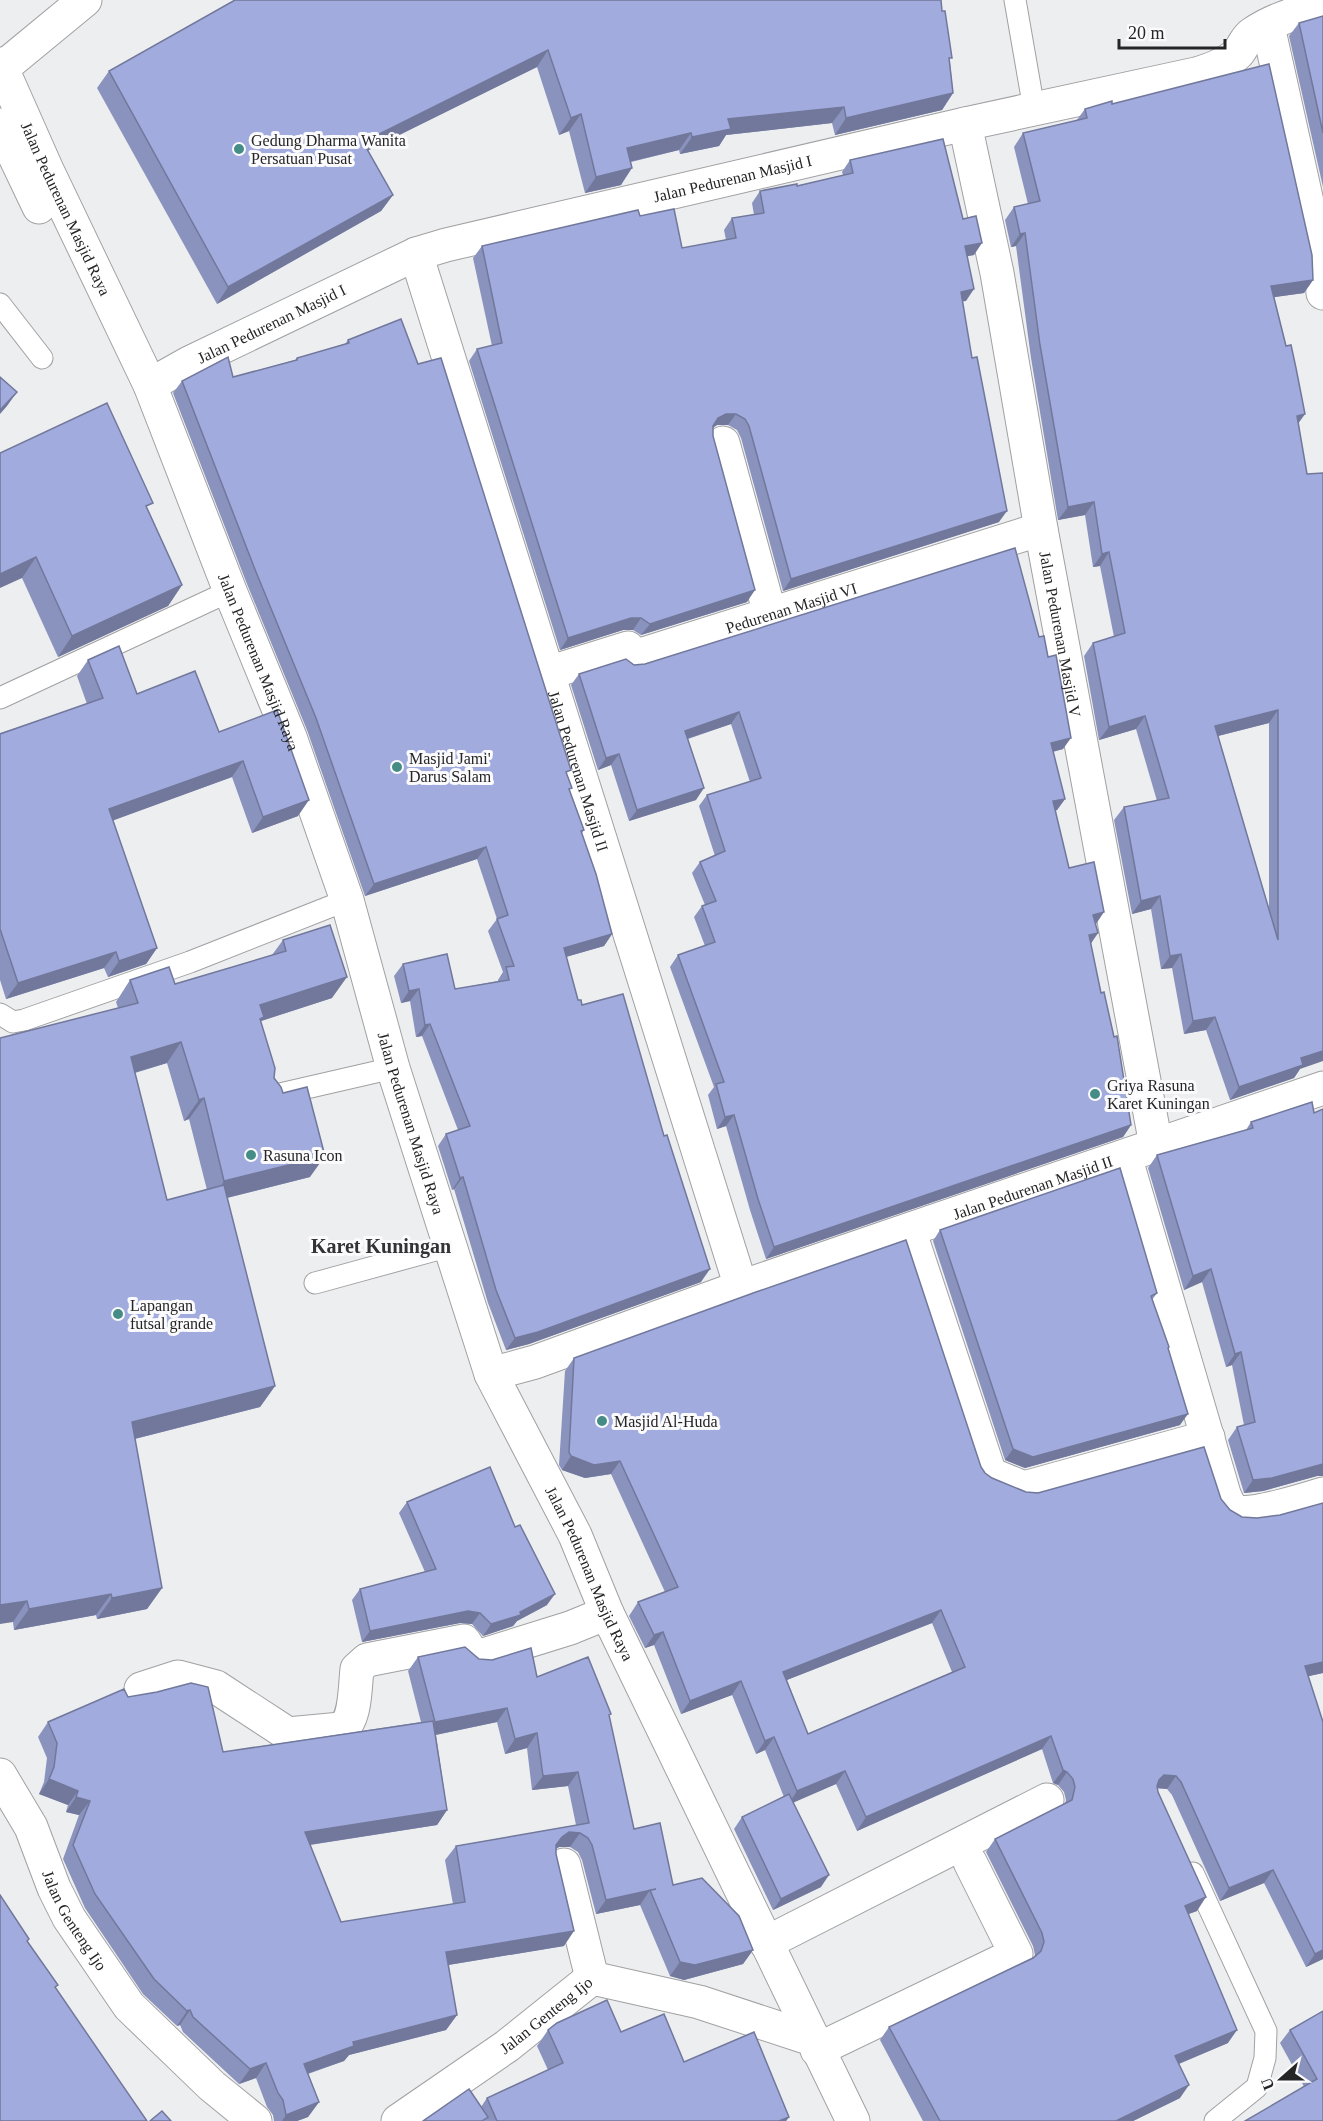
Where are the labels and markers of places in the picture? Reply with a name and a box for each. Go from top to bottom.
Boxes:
place label: Gedung Dharma Wanita Persatuan Pusat [251,132,406,167]
marker: Gedung Dharma Wanita Persatuan Pusat [232,142,246,156]
place label: Masjid Jami' Darus Salam [409,750,492,785]
marker: Masjid Jami' Darus Salam [390,760,404,774]
place label: Griya Rasuna Karet Kuningan [1107,1077,1210,1113]
marker: Griya Rasuna Karet Kuningan [1088,1087,1102,1101]
place label: Rasuna Icon [263,1147,343,1164]
marker: Rasuna Icon [244,1148,258,1162]
place label: Lapangan futsal grande [130,1297,213,1333]
marker: Lapangan futsal grande [111,1307,125,1321]
place label: Masjid Al-Huda [614,1413,718,1431]
marker: Masjid Al-Huda [595,1414,609,1428]

